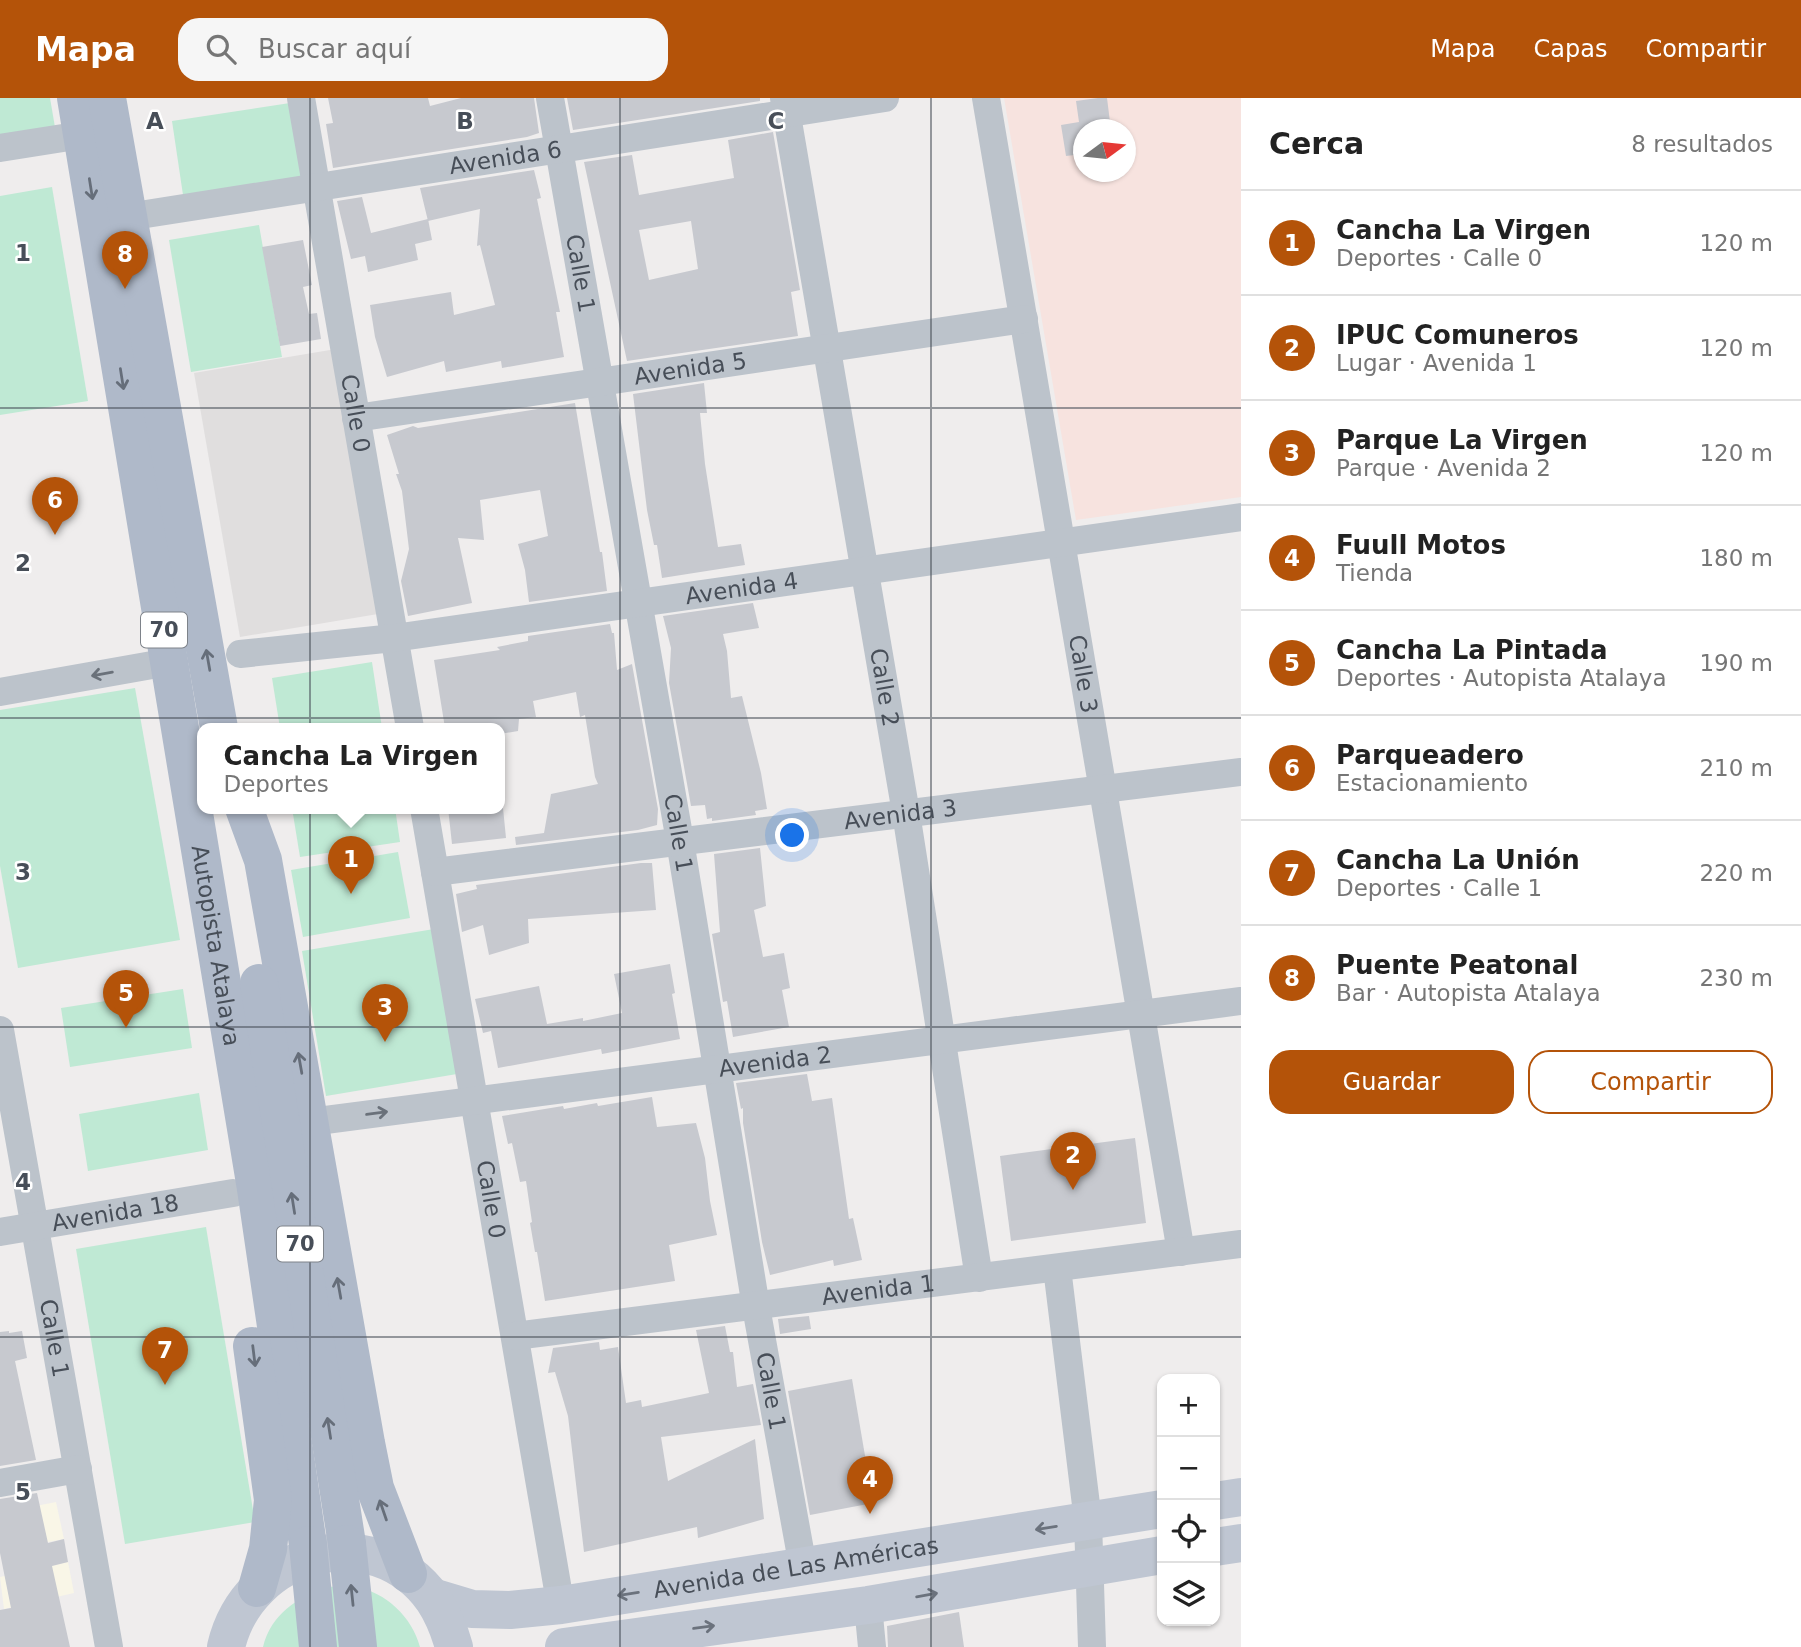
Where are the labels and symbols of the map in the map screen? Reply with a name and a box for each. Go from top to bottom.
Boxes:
text: A [146,108,164,134]
text: B [456,108,474,134]
text: C [768,108,784,134]
north arrow [1073,119,1136,182]
street label: Avenida 6 [447,136,564,179]
one-way arrow [85,178,98,200]
pin: 8 [102,231,148,289]
street label: Calle 1 [561,232,600,315]
text: 1 [15,240,31,266]
street label: Avenida 5 [632,347,749,390]
one-way arrow [116,367,129,390]
street label: Calle 0 [336,372,375,454]
pin: 6 [32,477,78,535]
text: 2 [15,550,31,576]
street label: Avenida 4 [683,567,800,609]
road number: 70 [141,612,187,648]
street label: Calle 3 [1064,633,1103,715]
street label: Calle 2 [865,646,904,729]
one-way arrow [200,649,214,672]
one-way arrow [91,668,114,681]
street label: Calle 1 [659,792,698,874]
street label: Avenida 3 [842,794,959,834]
your location [775,818,809,852]
pin: 1 [328,836,374,894]
street label: Autopista Atalaya [186,843,245,1048]
text: 3 [15,859,31,885]
pin: 5 [103,970,149,1028]
pin: 3 [362,984,408,1042]
street label: Avenida 2 [717,1041,833,1082]
one-way arrow [292,1053,306,1075]
one-way arrow [366,1106,388,1119]
pin: 2 [1050,1132,1096,1190]
street label: Calle 0 [472,1158,511,1240]
text: 4 [15,1169,31,1195]
street label: Avenida 18 [50,1189,181,1236]
one-way arrow [287,1192,300,1215]
road number: 70 [277,1226,323,1262]
street label: Avenida 1 [820,1270,936,1310]
one-way arrow [332,1277,345,1300]
street label: Calle 1 [35,1297,74,1379]
pin: 7 [142,1327,188,1385]
one-way arrow [247,1344,260,1367]
street label: Calle 1 [751,1350,791,1432]
one-way arrow [322,1417,335,1440]
pin: 4 [847,1456,893,1514]
text: 5 [15,1479,31,1505]
one-way arrow [376,1500,388,1522]
one-way arrow [1036,1522,1058,1535]
street label: Avenida de Las Américas [652,1532,940,1603]
one-way arrow [346,1584,359,1607]
one-way arrow [617,1588,640,1601]
one-way arrow [915,1588,937,1601]
one-way arrow [693,1621,715,1634]

